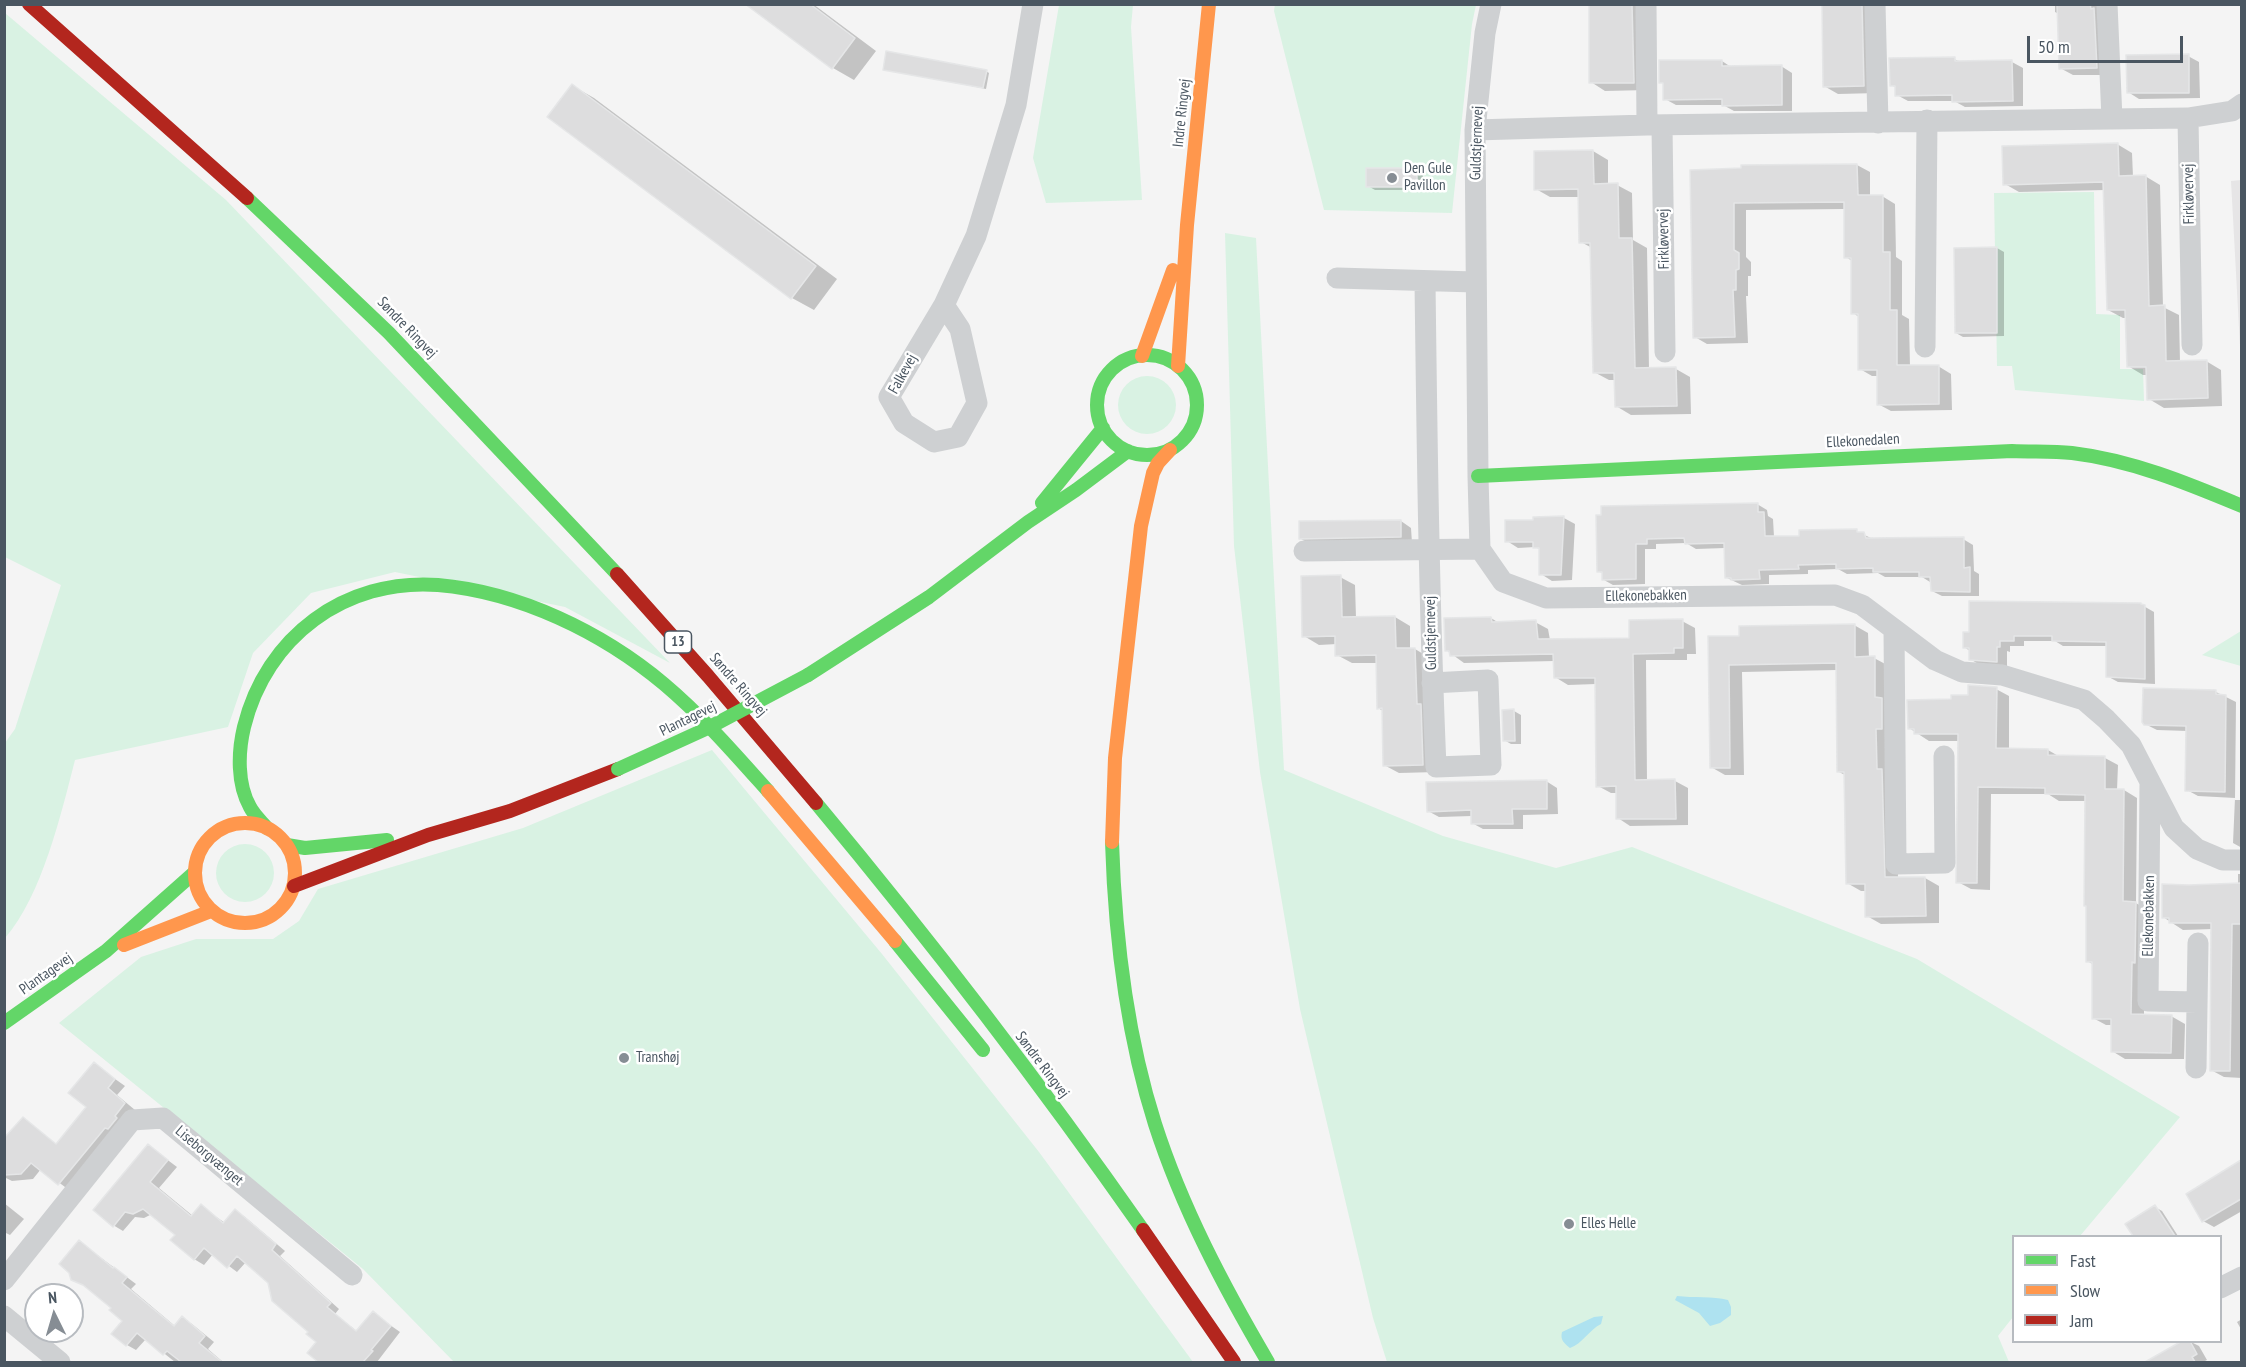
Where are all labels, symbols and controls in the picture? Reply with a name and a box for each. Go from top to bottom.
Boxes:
scale bar [2030,24,2186,62]
text: 50 m [2038,35,2070,58]
street label: Indre Ringvej [1169,78,1195,148]
street label: Guldstjernevej [1467,106,1487,180]
place label: Den Gule Pavillon [1404,160,1451,195]
street label: Firkløvervej [2179,164,2199,224]
marker: Den Gule Pavillon [1385,171,1399,185]
street label: Firkløvervej [1654,209,1674,269]
street label: Søndre Ringvej [373,294,441,362]
street label: Falkevej [885,351,921,397]
street label: Ellekonedalen [1826,430,1900,452]
street label: Ellekonebakken [1605,586,1687,606]
street label: Guldstjernevej [1421,596,1441,670]
road number: 13 [664,631,692,653]
street label: Søndre Ringvej [706,650,770,720]
street label: Plantagevej [657,698,719,740]
street label: Ellekonebakken [2139,875,2159,957]
street label: Plantagevej [16,949,76,999]
street label: Søndre Ringvej [1011,1028,1073,1102]
place label: Transhøj [636,1049,680,1067]
marker: Transhøj [617,1051,631,1065]
street label: Liseborgvænget [171,1122,247,1190]
place label: Elles Helle [1581,1215,1636,1233]
marker: Elles Helle [1562,1217,1576,1231]
legend [2012,1235,2222,1343]
text: Fast [2070,1249,2096,1272]
text: Slow [2070,1279,2100,1302]
north arrow [24,1283,84,1343]
text: N [47,1287,58,1307]
text: Jam [2070,1309,2093,1332]

